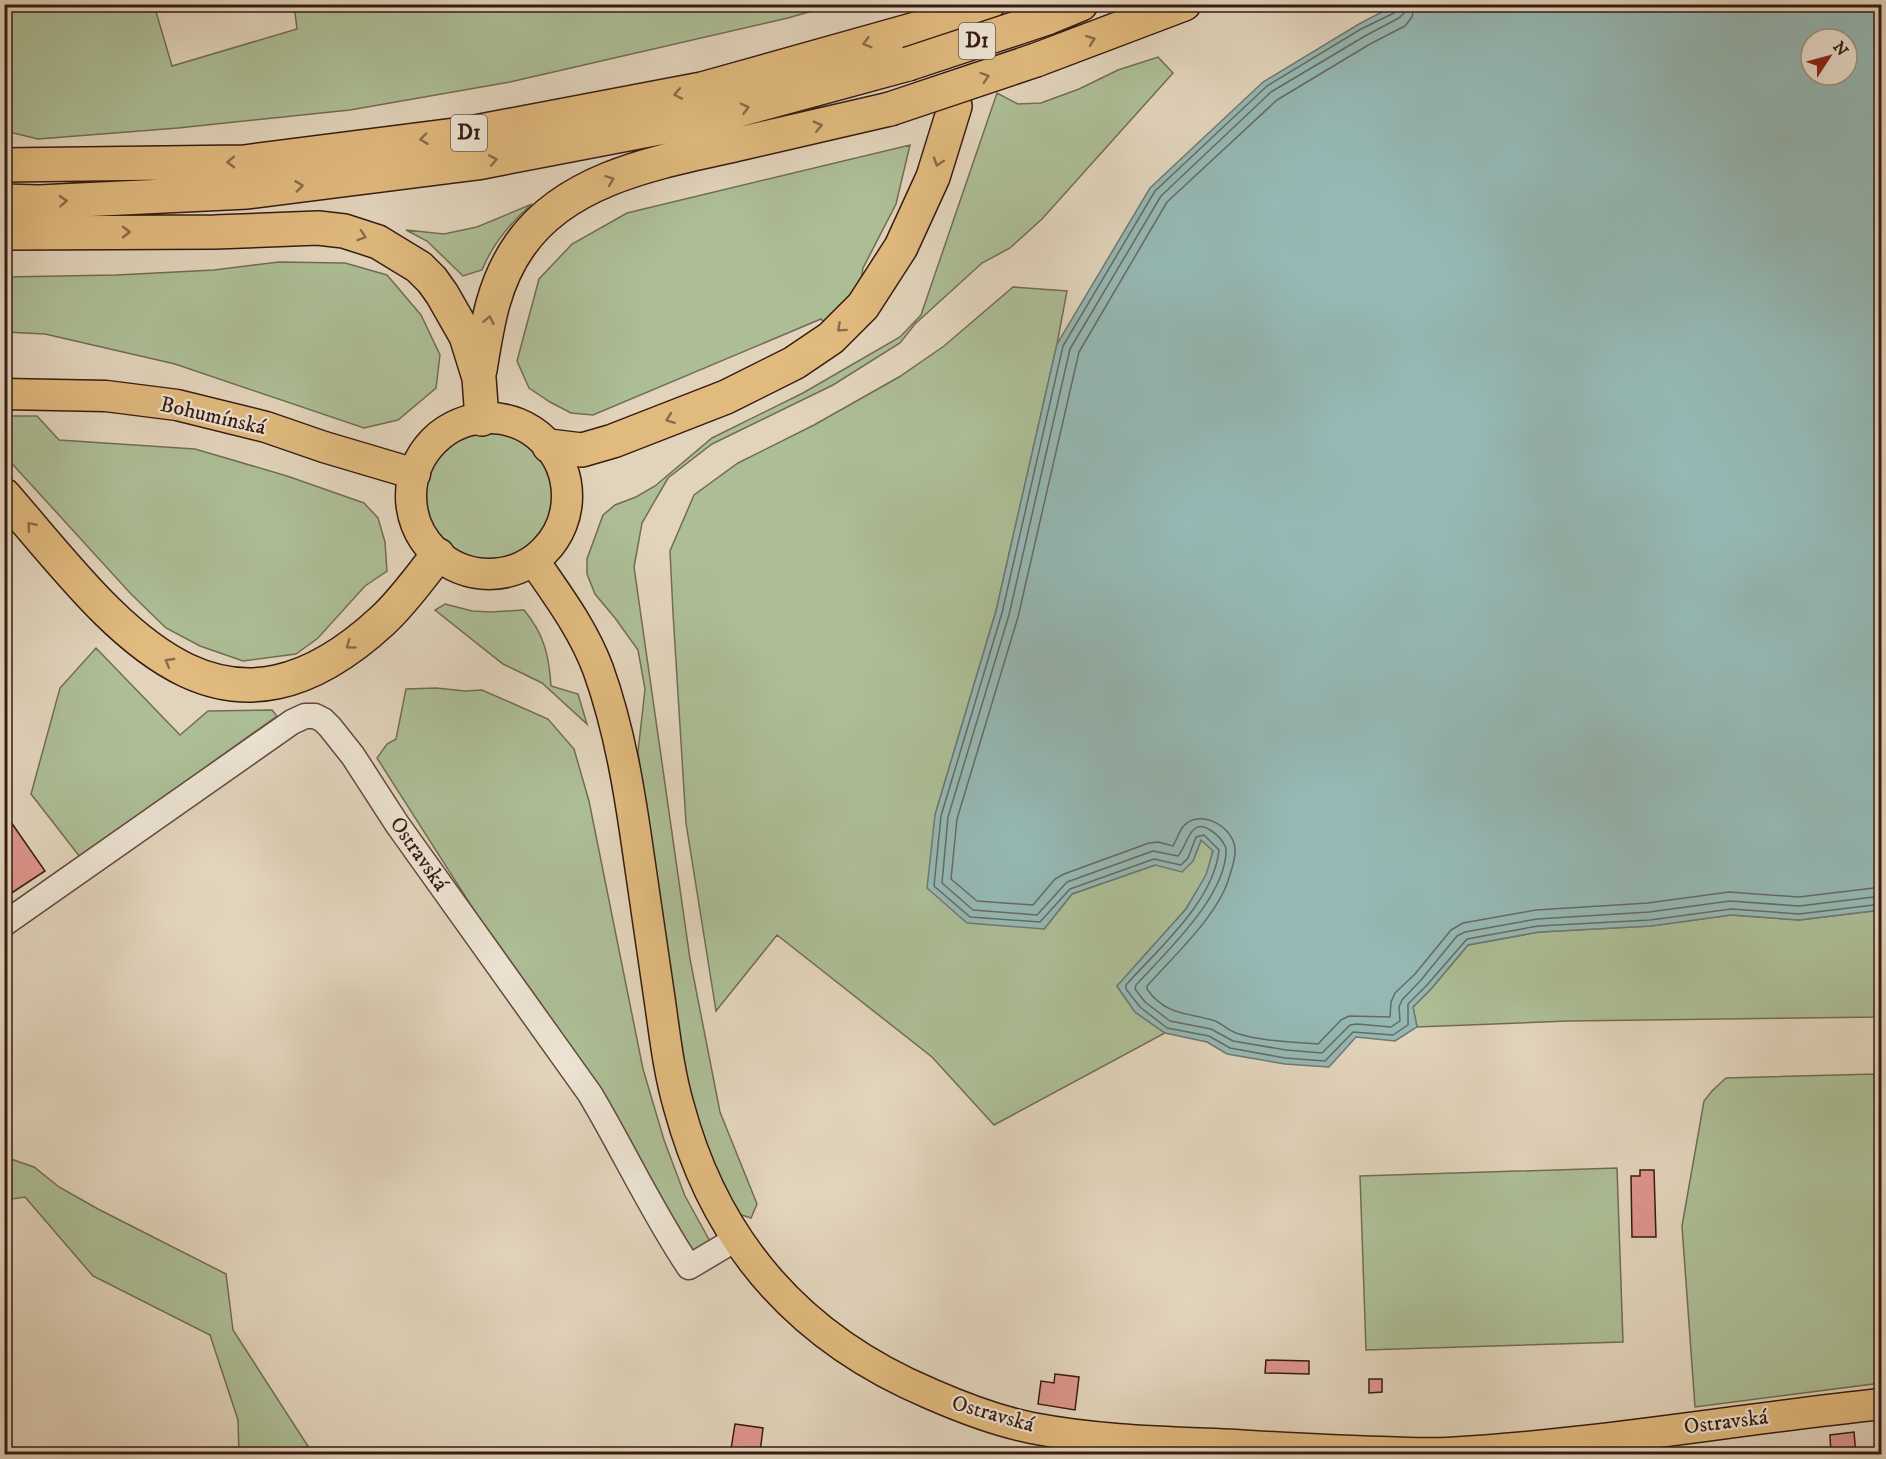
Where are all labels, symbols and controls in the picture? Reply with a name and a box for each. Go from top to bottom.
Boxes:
road number: D1 [959,23,995,59]
north arrow [1799,27,1859,87]
one-way arrow [1085,35,1096,48]
one-way arrow [862,36,872,48]
text: N [1828,38,1852,60]
one-way arrow [979,72,990,84]
one-way arrow [674,87,684,100]
one-way arrow [739,103,750,115]
road number: D1 [451,115,487,151]
one-way arrow [813,120,823,133]
one-way arrow [420,132,429,145]
one-way arrow [487,154,497,167]
one-way arrow [226,156,235,168]
one-way arrow [933,156,945,167]
one-way arrow [603,175,614,187]
one-way arrow [295,180,304,192]
one-way arrow [58,194,67,207]
one-way arrow [121,226,130,238]
one-way arrow [356,229,367,242]
one-way arrow [482,316,495,326]
one-way arrow [837,321,848,332]
street label: Bohumínská [157,391,269,441]
one-way arrow [665,412,676,424]
one-way arrow [27,522,38,533]
one-way arrow [346,638,357,649]
one-way arrow [165,657,175,669]
street label: Ostravská [384,812,455,897]
street label: Ostravská [949,1389,1038,1439]
street label: Ostravská [1682,1403,1770,1441]

